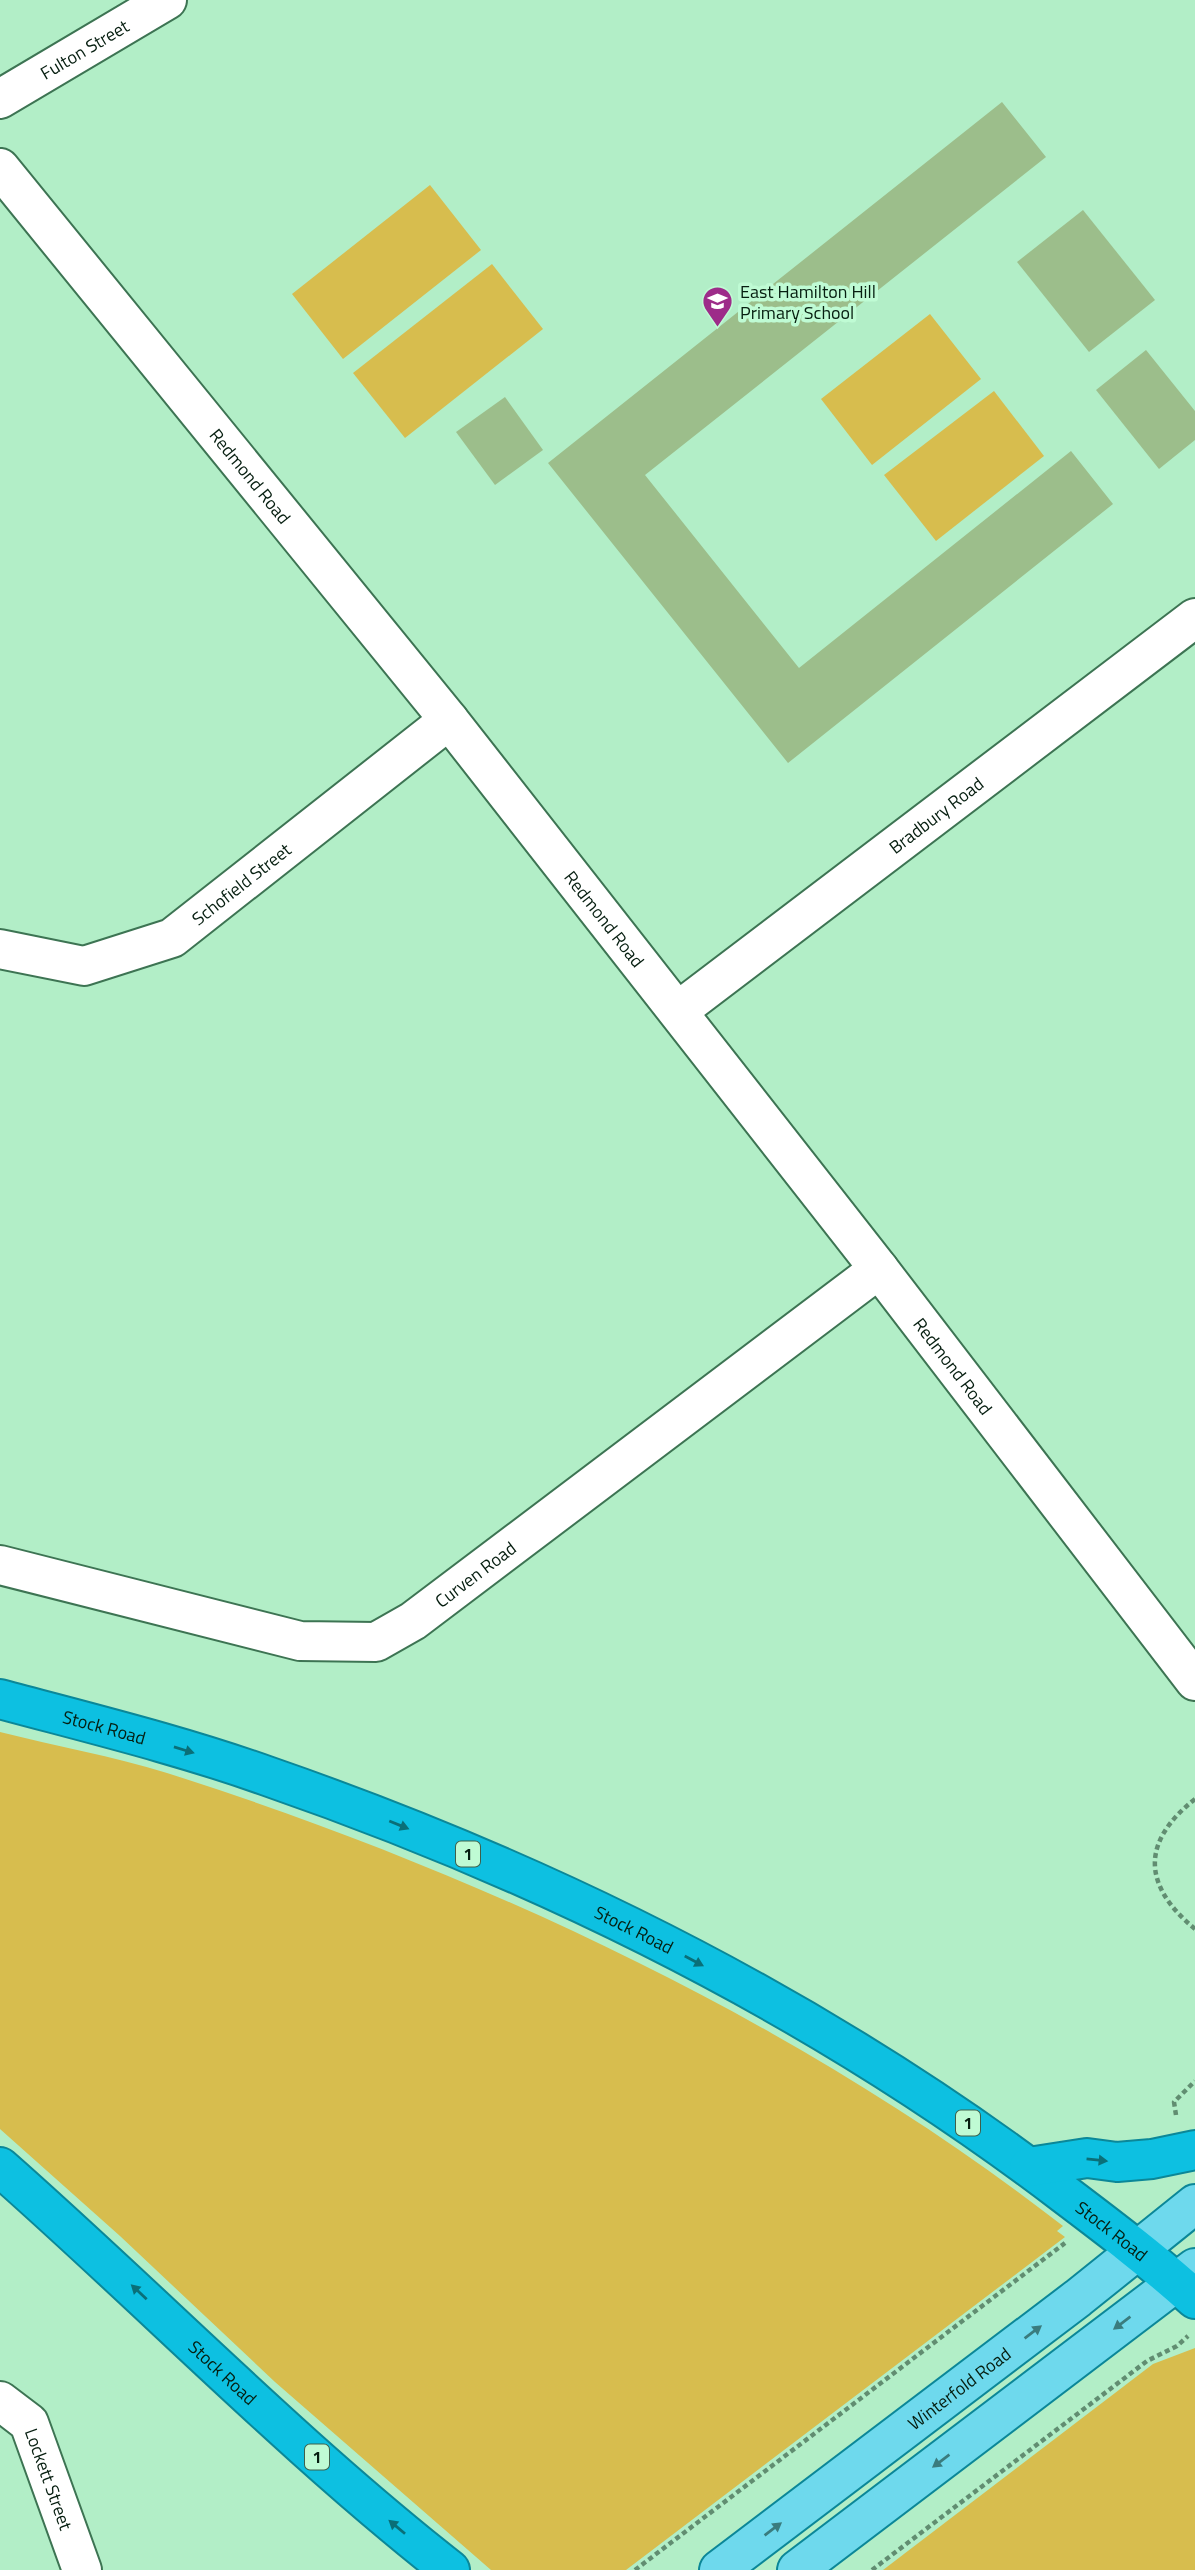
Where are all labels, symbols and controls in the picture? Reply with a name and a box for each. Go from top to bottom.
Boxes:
street label: Fulton Street [35,12,134,86]
place label: East Hamilton Hill Primary School [740,278,876,326]
school or university icon: East Hamilton Hill Primary School [700,284,734,328]
street label: Redmond Road [203,422,298,530]
street label: Bradbury Road [883,770,989,860]
street label: Schofield Street [186,835,297,931]
street label: Redmond Road [558,865,651,973]
street label: Redmond Road [907,1312,999,1420]
street label: Curven Road [429,1534,522,1614]
street label: Stock Road [60,1703,149,1751]
one-way arrow [174,1746,195,1756]
one-way arrow [388,1820,409,1831]
road number: 1 [456,1842,480,1866]
street label: Stock Road [590,1898,678,1960]
one-way arrow [684,1955,704,1966]
road number: 1 [956,2110,980,2136]
one-way arrow [1086,2154,1108,2165]
street label: Stock Road [1070,2194,1154,2267]
one-way arrow [131,2285,148,2301]
one-way arrow [1114,2316,1132,2331]
one-way arrow [1023,2325,1042,2339]
street label: Stock Road [183,2333,263,2411]
street label: Winterfold Road [902,2340,1016,2436]
street label: Lockett Street [18,2424,80,2534]
road number: 1 [305,2444,329,2470]
one-way arrow [932,2453,950,2467]
one-way arrow [388,2520,406,2535]
one-way arrow [764,2521,782,2536]

